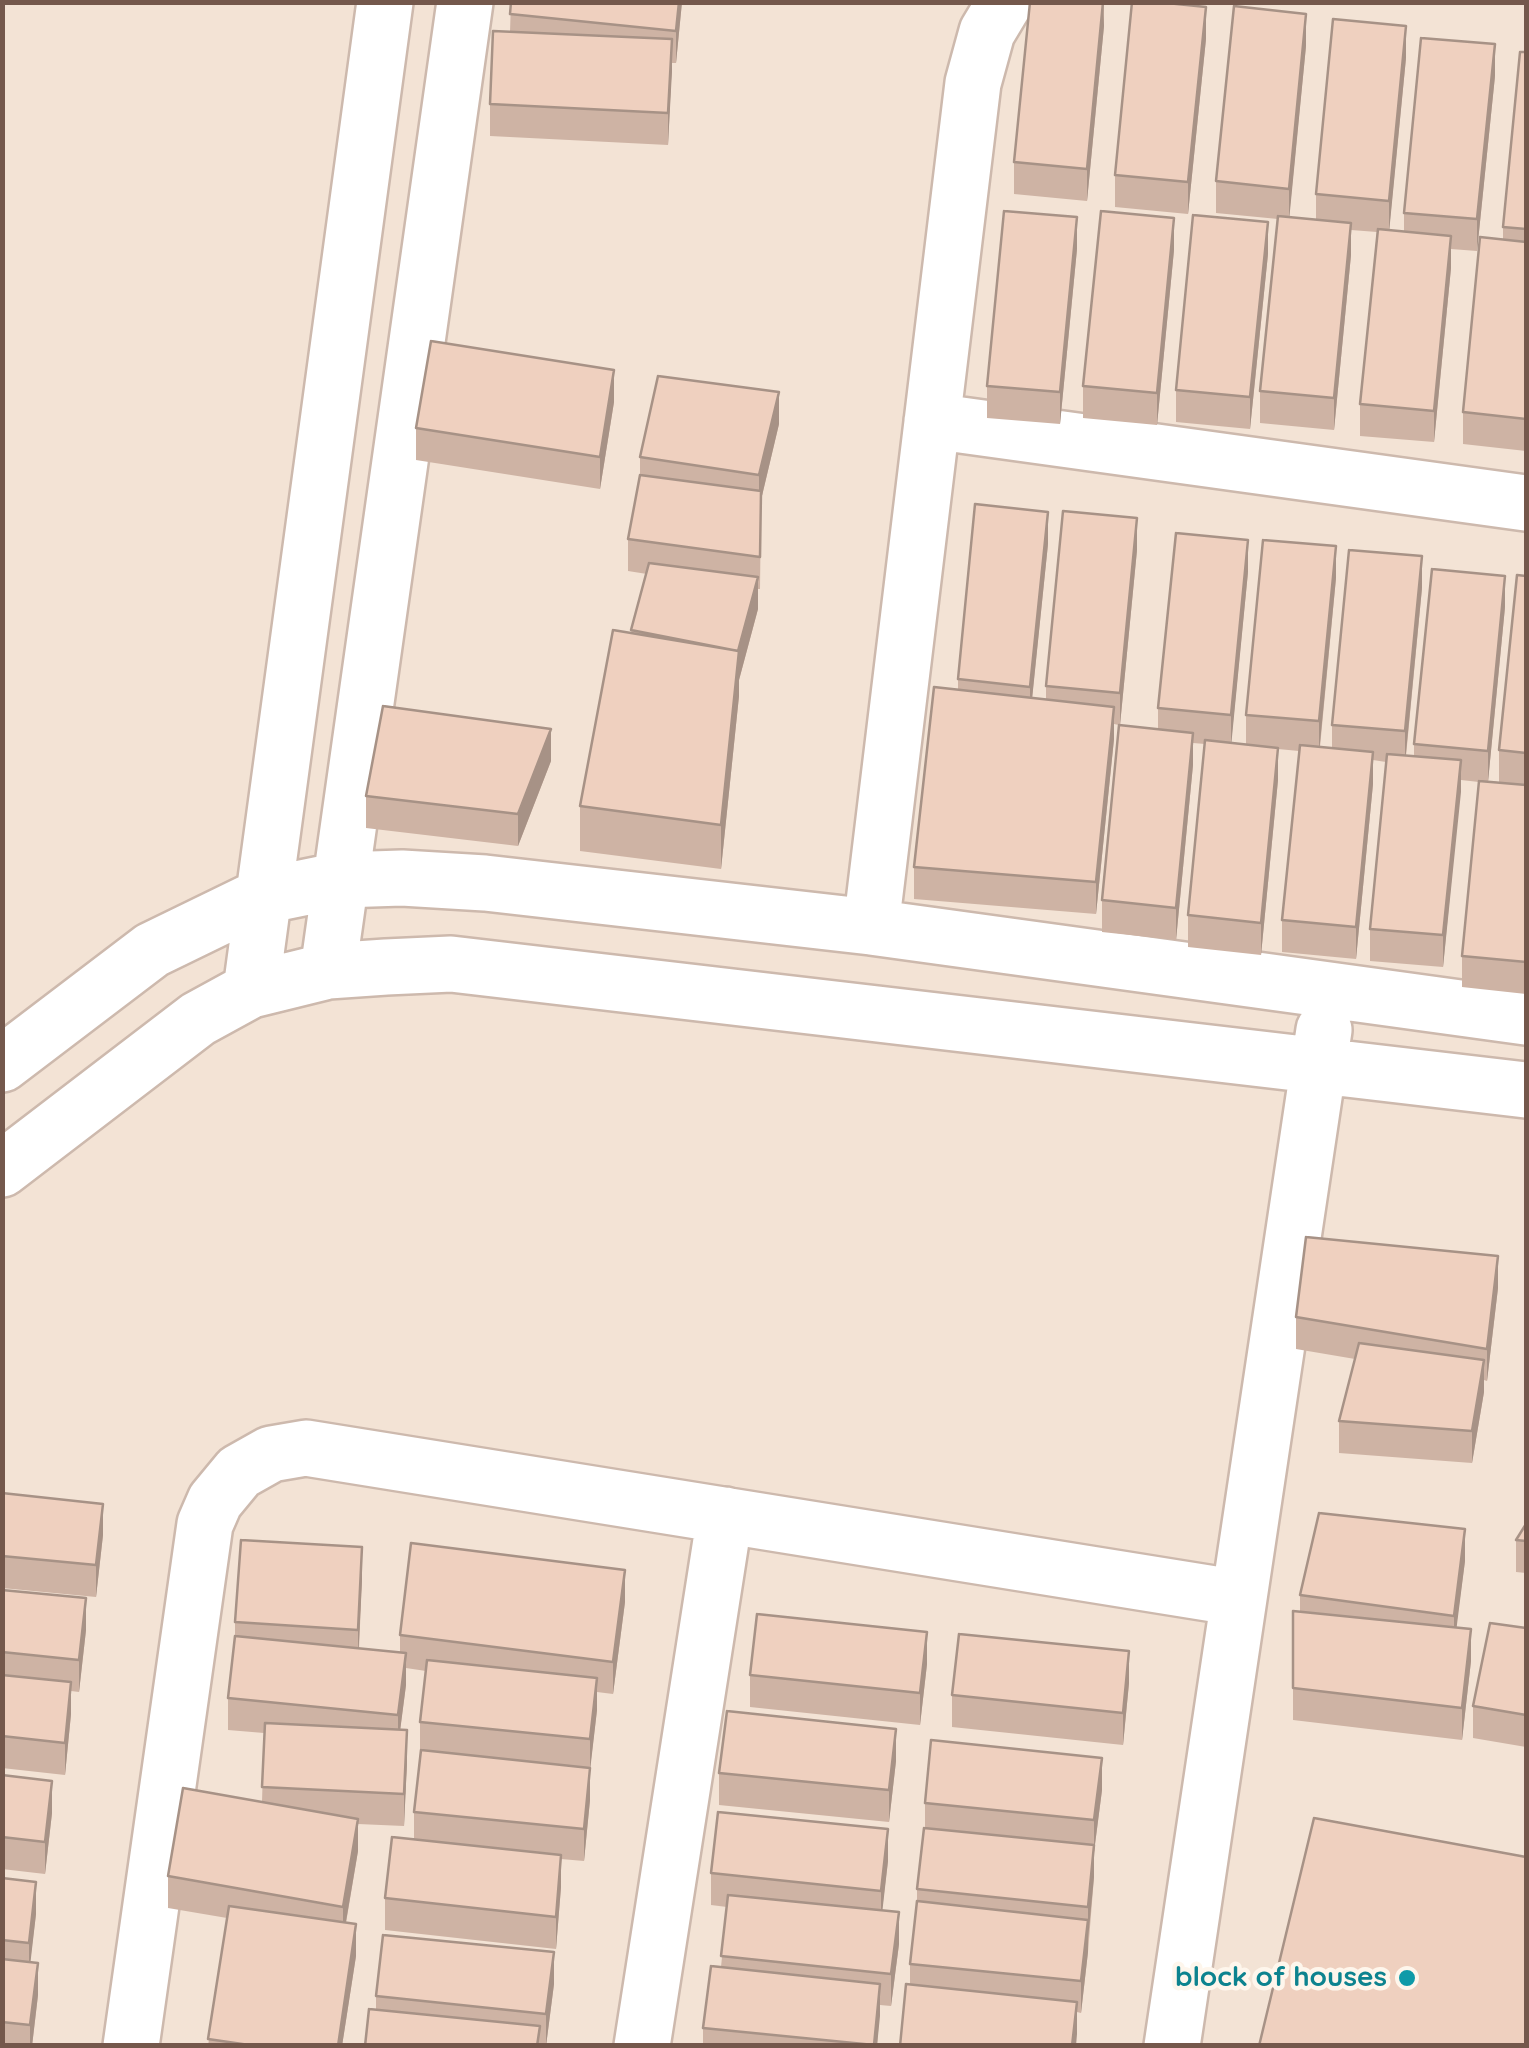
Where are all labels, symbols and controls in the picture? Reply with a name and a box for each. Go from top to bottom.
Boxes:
place label: block of houses [1175,1961,1387,1995]
marker: block of houses [1396,1967,1418,1989]

